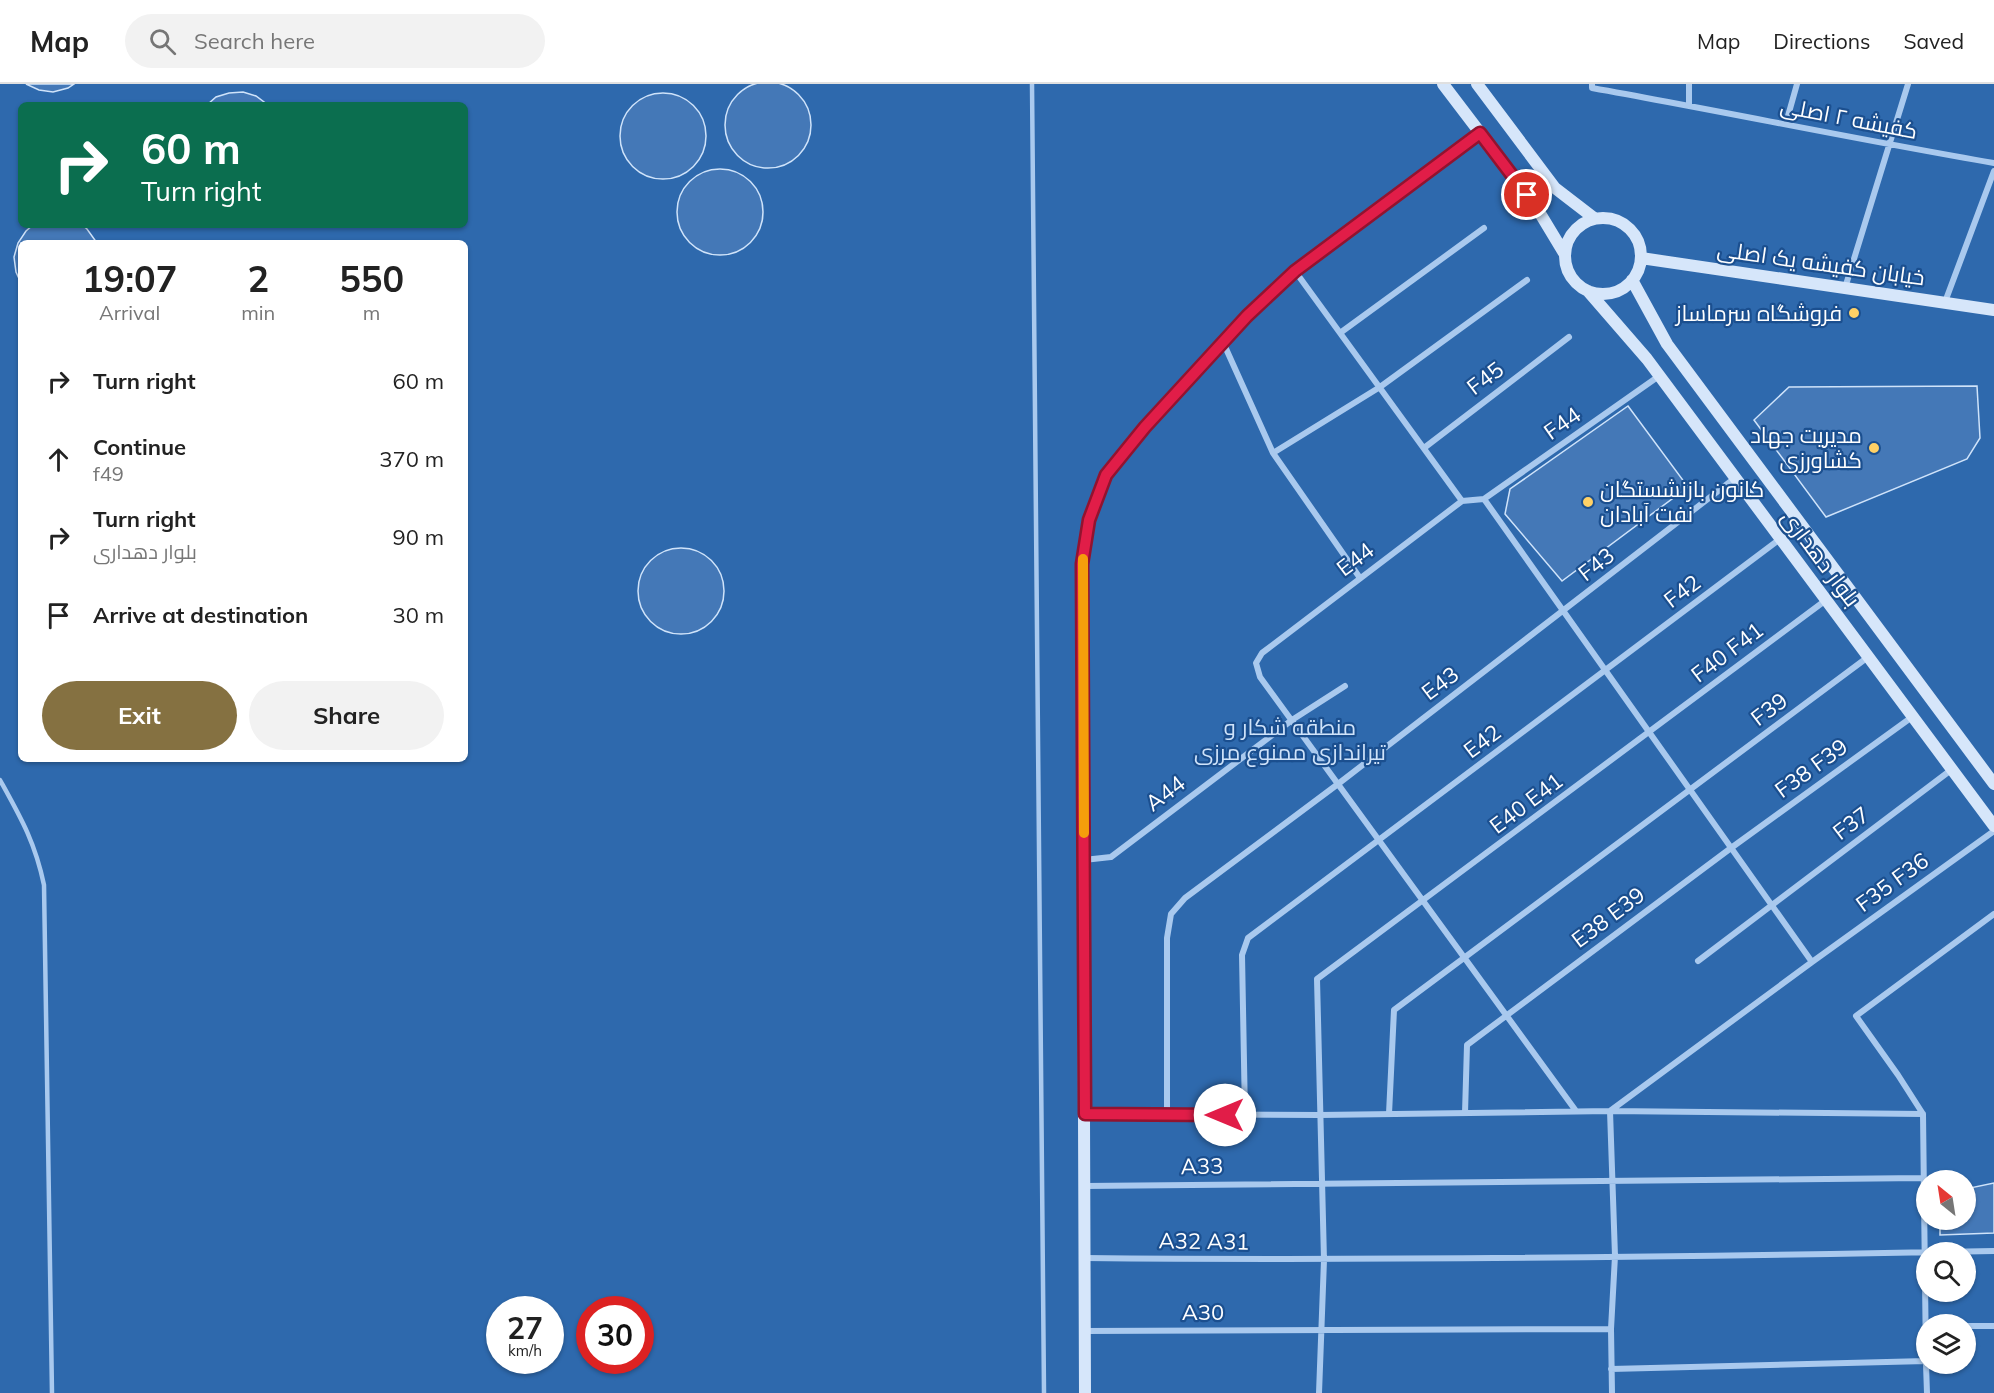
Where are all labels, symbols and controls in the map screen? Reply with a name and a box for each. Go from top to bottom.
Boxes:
search box [125,14,545,68]
text: Map [30,24,89,59]
icon: search [146,25,179,58]
text: Search here [194,27,315,55]
text: Map [1697,28,1740,54]
text: Directions [1773,28,1870,54]
text: Saved [1903,28,1964,54]
street label: کفیشه ۲ اصلی [1778,91,1920,145]
text: 60 m [141,122,241,175]
icon: right [42,126,120,204]
pin [1501,169,1552,220]
text: Turn right [141,174,261,208]
icon: arrive [1510,178,1543,211]
street label: خیابان کفیشه یک اصلی [1715,235,1927,291]
text: 19:07 [82,256,177,301]
text: 2 [247,256,269,301]
text: 550 [339,256,404,301]
place label: فروشگاه سرماساز [1674,299,1842,327]
text: Arrival [99,300,160,325]
text: min [241,300,275,325]
text: m [363,300,380,325]
marker: فروشگاه سرماساز [1847,306,1861,320]
street label: F45 [1461,355,1509,401]
icon: right [42,365,75,398]
text: Turn right [93,367,196,395]
text: 60 m [393,367,444,395]
street label: F44 [1538,400,1586,446]
place label: مدیریت جهاد کشاورزی [1750,421,1862,474]
text: Continue [93,433,186,461]
marker: مدیریت جهاد کشاورزی [1867,441,1881,455]
icon: ahead [42,443,75,476]
text: 370 m [379,445,444,473]
text: f49 [93,461,124,486]
place label: کانون بازنشستگان نفت آبادان [1600,475,1764,528]
marker: کانون بازنشستگان نفت آبادان [1581,495,1595,509]
street label: بلوار دهداری [1775,504,1867,612]
text: Turn right [93,505,196,533]
icon: right [42,521,75,554]
text: 90 m [393,523,444,551]
street label: E44 [1331,536,1379,582]
text: بلوار دهداری [93,539,197,564]
street label: F43 [1572,541,1620,587]
street label: F42 [1658,568,1706,614]
icon: arrive [42,599,75,632]
text: Arrive at destination [93,601,308,629]
text: 30 m [393,601,444,629]
street label: F40 F41 [1685,616,1769,688]
street label: E43 [1416,660,1464,706]
button: Exit [42,681,237,750]
button: Share [249,681,444,750]
street label: F39 [1745,686,1793,732]
park label: منطقه شکار و تیراندازی ممنوع مرزی [1194,713,1386,767]
street label: E42 [1458,718,1506,764]
street label: F38 F39 [1769,732,1853,804]
street label: E40 E41 [1484,766,1568,840]
street label: A44 [1140,769,1190,817]
street label: F37 [1827,800,1875,846]
street label: F35 F36 [1850,846,1934,918]
street label: E38 E39 [1566,880,1650,954]
position arrow [1193,1083,1257,1147]
street label: A33 [1180,1152,1224,1180]
north arrow [1916,1170,1976,1230]
map controls [1916,1170,1976,1374]
street label: A32 A31 [1158,1226,1250,1256]
button: search [1916,1242,1976,1302]
speed limit sign: 30 [576,1296,654,1374]
street label: A30 [1182,1298,1224,1326]
text: 27 [507,1309,543,1347]
button: layers [1916,1314,1976,1374]
text: km/h [508,1341,542,1360]

